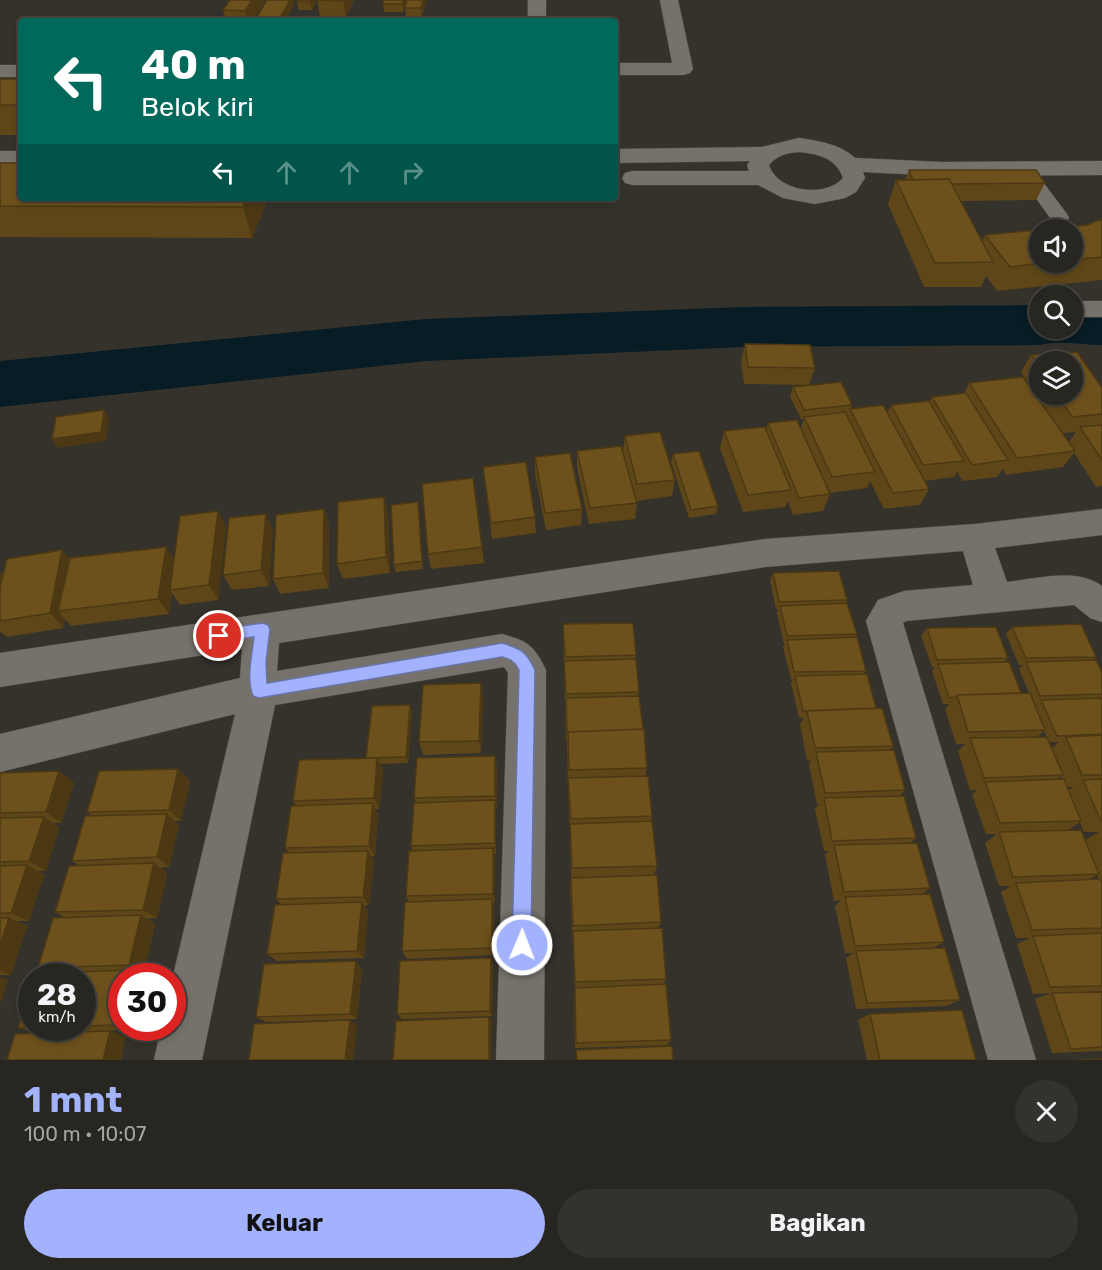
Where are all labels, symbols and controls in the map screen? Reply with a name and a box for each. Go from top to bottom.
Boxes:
text: 40 m [141,40,246,90]
icon: left [42,42,120,120]
text: Belok kiri [141,91,254,123]
icon: left [207,156,240,189]
icon: ahead [270,156,303,189]
icon: ahead [333,156,366,189]
icon: right [396,156,429,189]
map controls [1029,219,1083,405]
button: sound [1029,219,1083,273]
button: search [1029,285,1083,339]
button: layers [1029,351,1083,405]
pin [193,610,244,661]
icon: arrive [202,619,235,652]
position arrow [490,913,554,977]
speed limit sign: 30 [108,963,186,1041]
text: 28 [37,977,77,1013]
text: km/h [38,1008,76,1026]
text: 1 mnt [24,1078,122,1121]
button: close [1015,1080,1078,1143]
text: 100 m · 10:07 [24,1122,146,1146]
button: Keluar [24,1189,545,1258]
button: Bagikan [557,1189,1078,1258]

